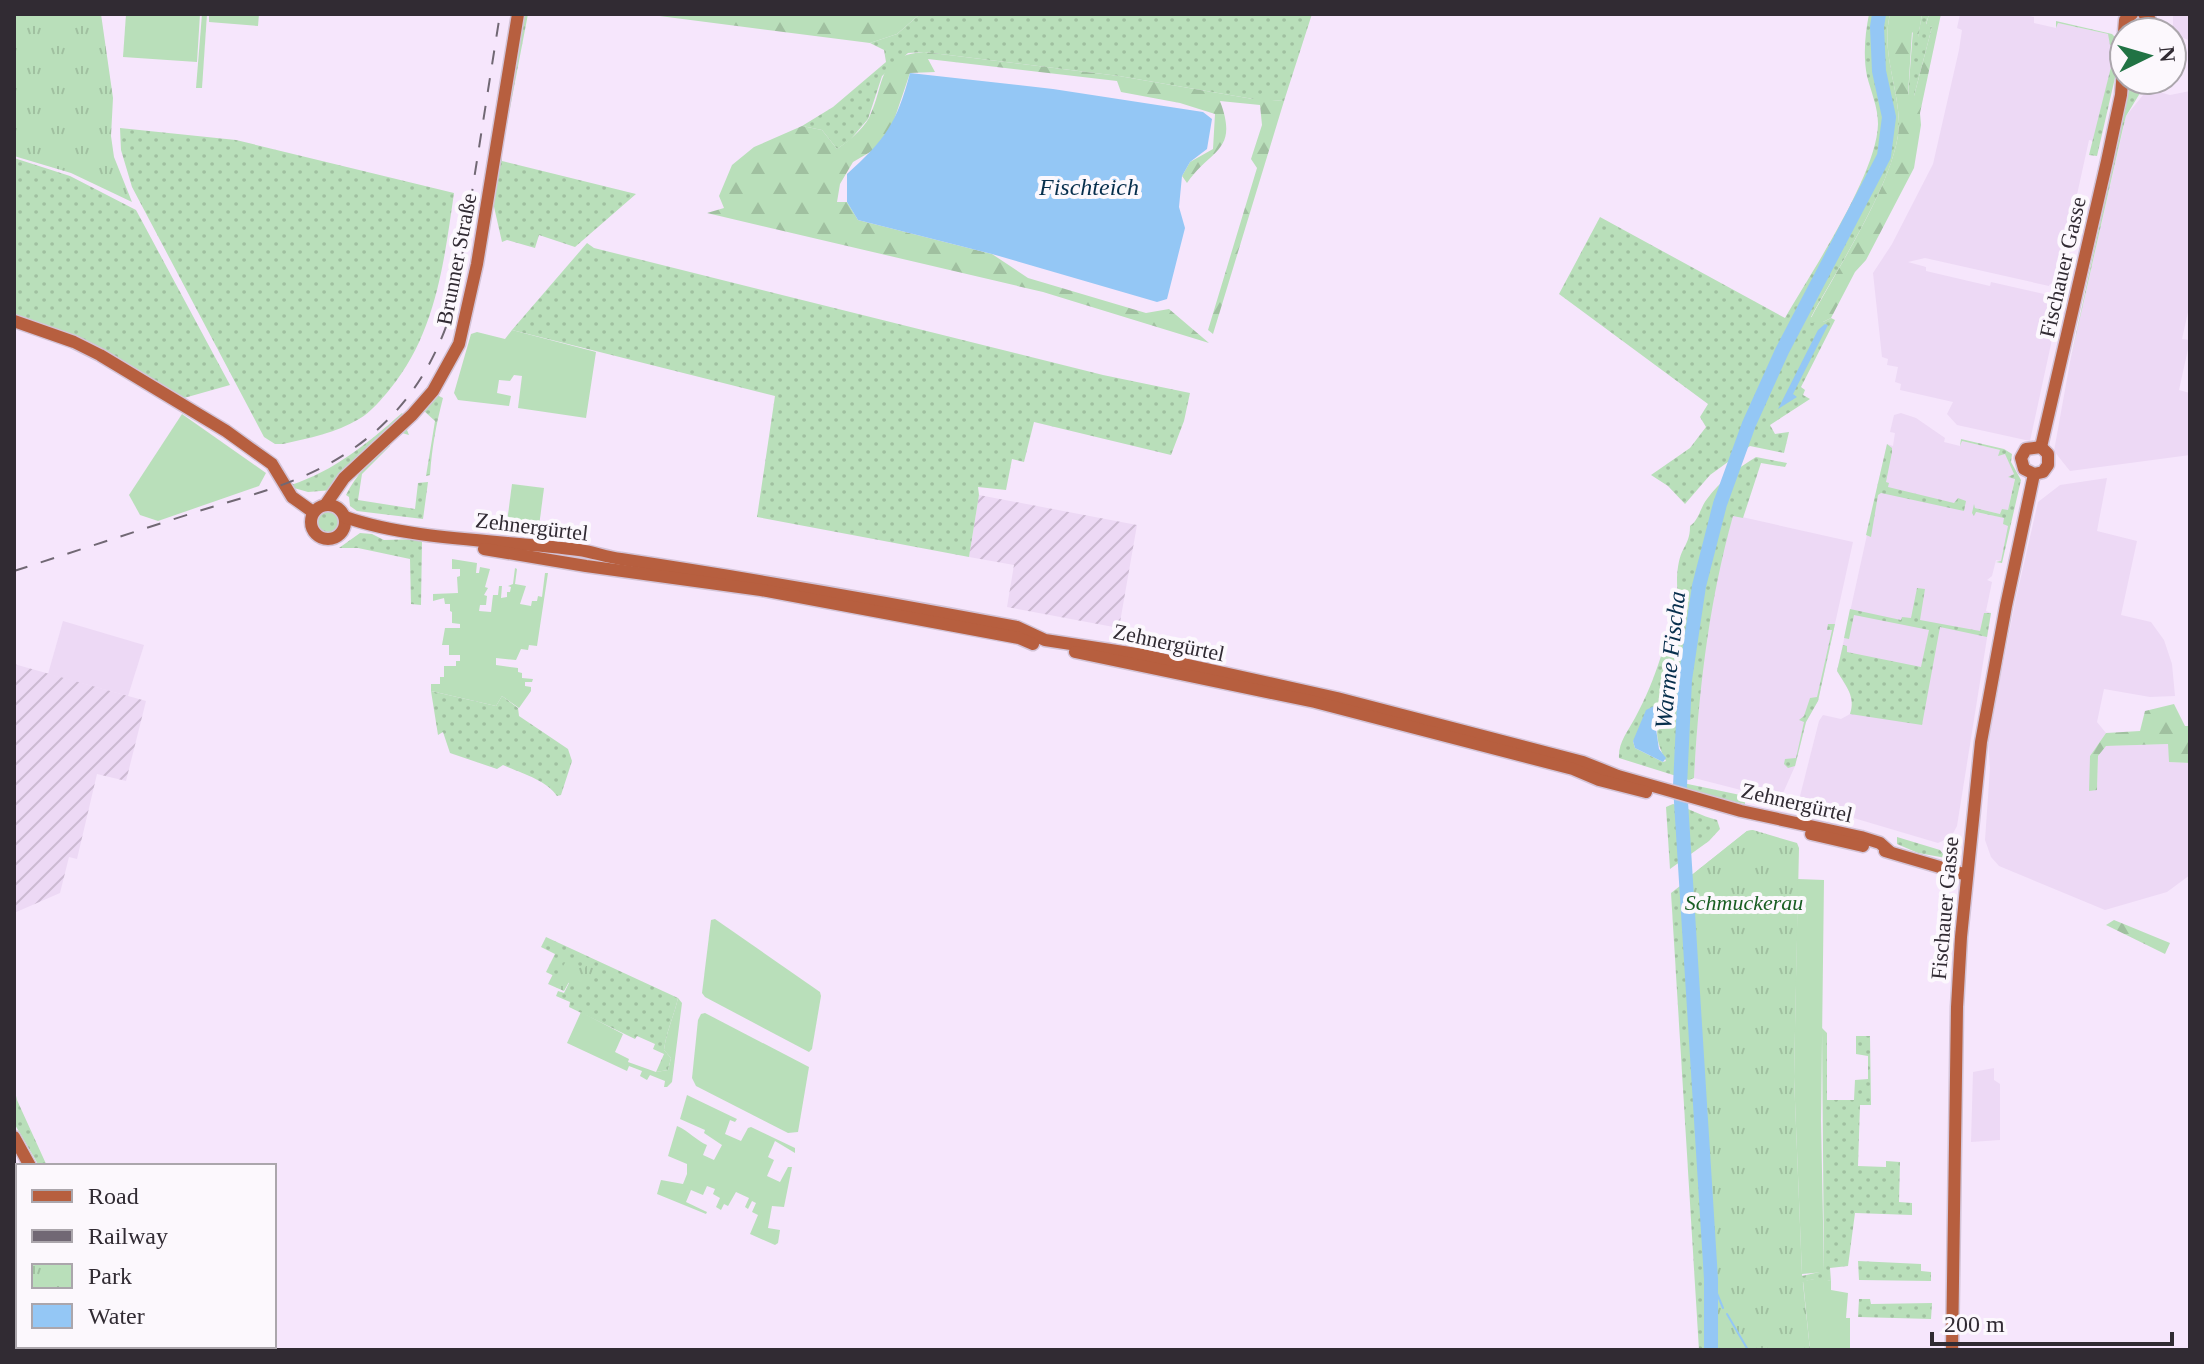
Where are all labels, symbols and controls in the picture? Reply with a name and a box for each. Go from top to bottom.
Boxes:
north arrow [2108,16,2188,96]
text: N [2154,45,2181,63]
water label: Fischteich [1038,174,1139,200]
street label: Brunner Straße [431,191,482,327]
street label: Fischauer Gasse [2034,194,2091,340]
street label: Zehnergürtel [474,507,590,546]
water label: Warme Fischa [1650,590,1690,730]
street label: Zehnergürtel [1111,618,1227,666]
street label: Zehnergürtel [1739,778,1855,827]
street label: Fischauer Gasse [1926,835,1963,981]
park label: Schmuckerau [1685,890,1803,915]
legend [16,1164,276,1348]
text: Road [88,1183,139,1209]
text: Railway [88,1223,168,1249]
text: Park [88,1263,132,1289]
scale bar [1932,1296,2172,1346]
text: Water [88,1303,145,1329]
text: 200 m [1944,1311,2005,1337]

